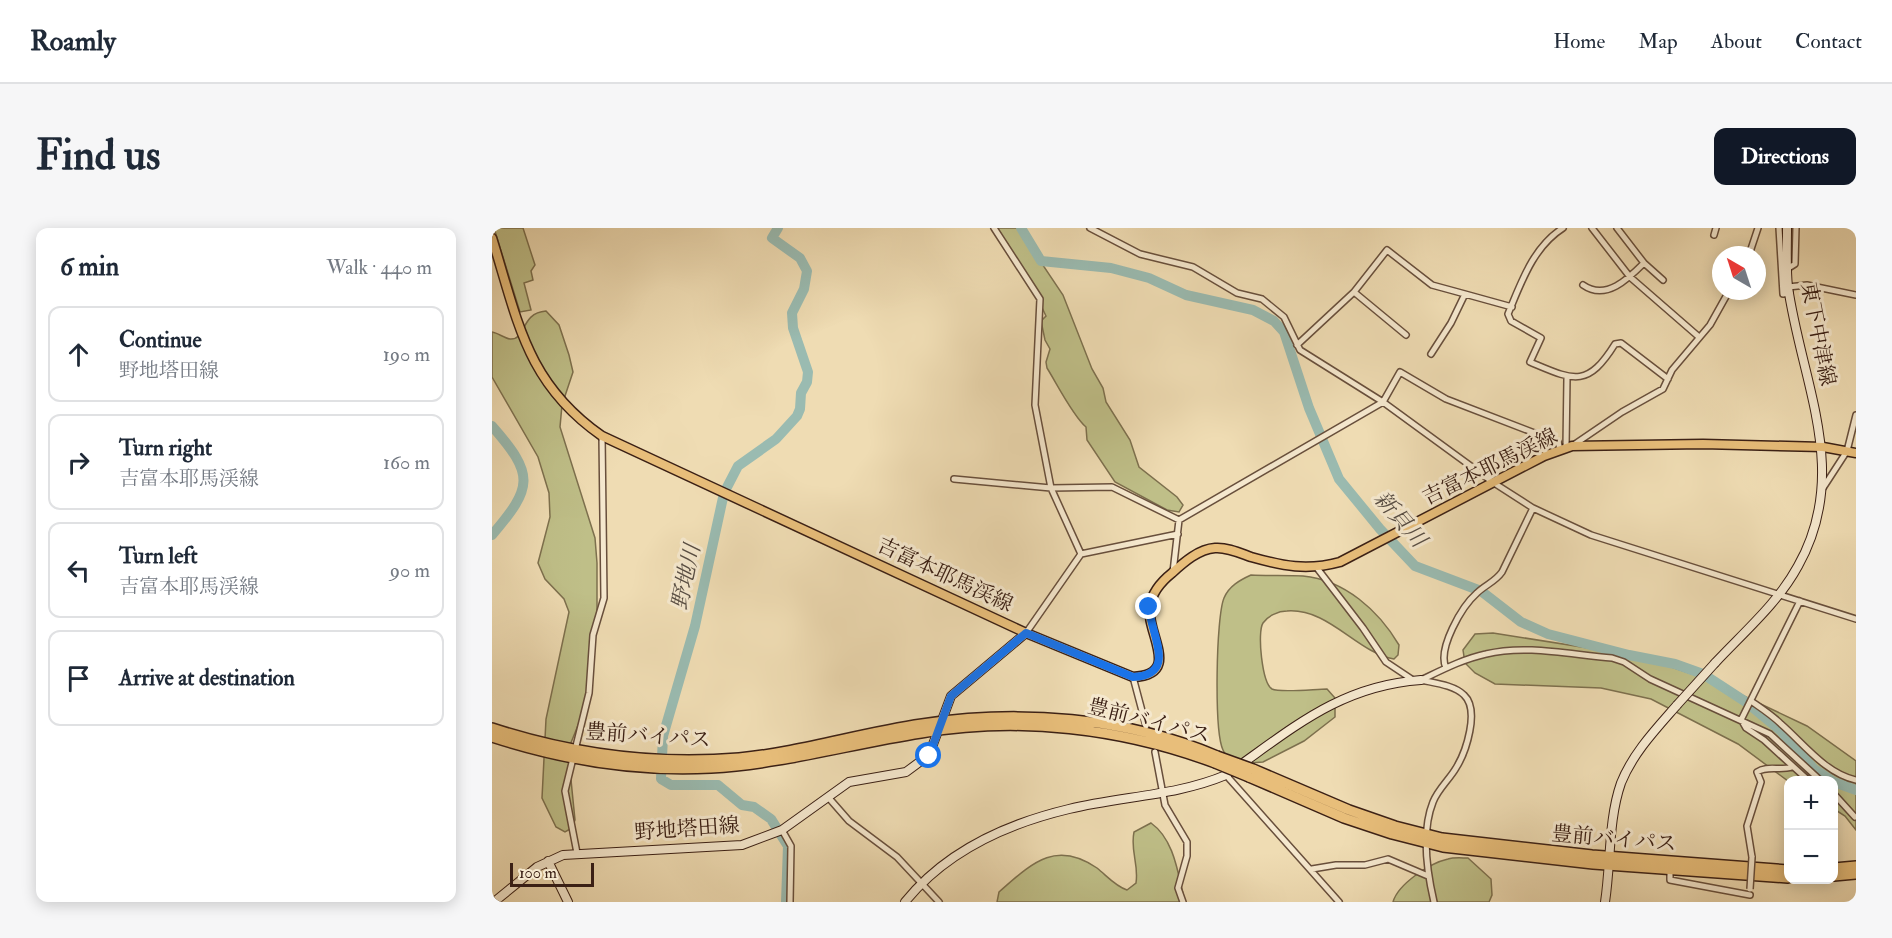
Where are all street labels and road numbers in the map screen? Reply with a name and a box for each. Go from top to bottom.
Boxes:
street label: 東下中津線 [1795,280,1841,388]
street label: 吉富本耶馬渓線 [1418,423,1562,511]
street label: 吉富本耶馬渓線 [873,532,1017,618]
street label: 豊前バイパス [1085,693,1213,749]
street label: 豊前バイパス [584,718,712,754]
street label: 野地塔田線 [634,812,740,846]
street label: 豊前バイパス [1550,820,1678,858]

